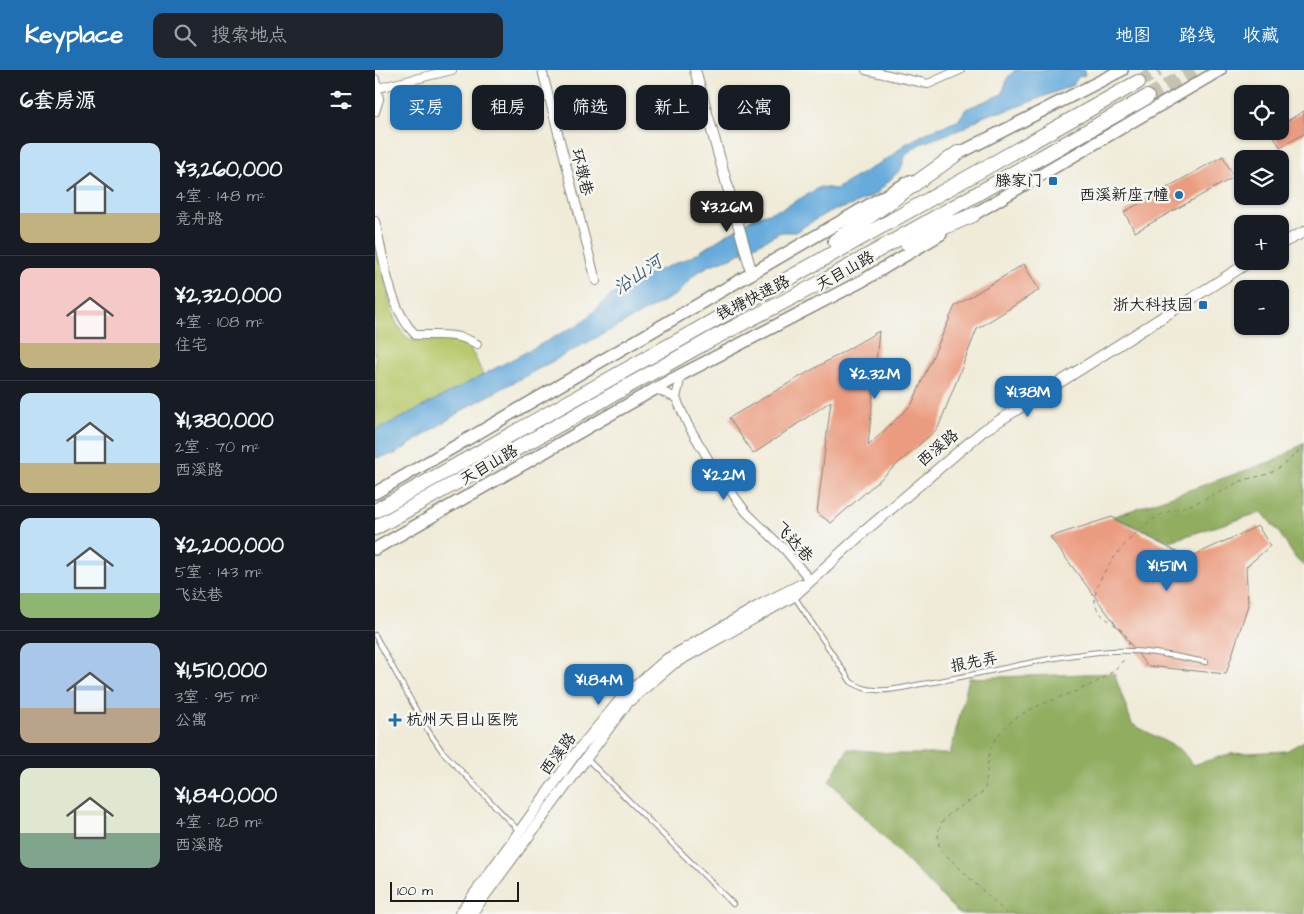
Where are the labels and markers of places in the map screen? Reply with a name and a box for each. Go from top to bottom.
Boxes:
place label: 滕家门 [995,170,1043,192]
marker: 滕家门 [1047,175,1059,187]
place label: 西溪新座7幢 [1079,184,1169,206]
marker: 西溪新座7幢 [1173,189,1185,201]
pin: ¥3.26M [686,190,768,233]
place label: 浙大科技园 [1113,294,1193,316]
marker: 浙大科技园 [1197,299,1209,311]
pin: ¥2.32M [834,358,916,400]
pin: ¥1.38M [987,376,1069,418]
pin: ¥2.2M [689,458,759,501]
pin: ¥1.51M [1126,550,1208,592]
pin: ¥1.84M [558,664,640,706]
place label: 杭州天目山医院 [406,709,518,731]
marker: 杭州天目山医院 [388,713,402,727]

